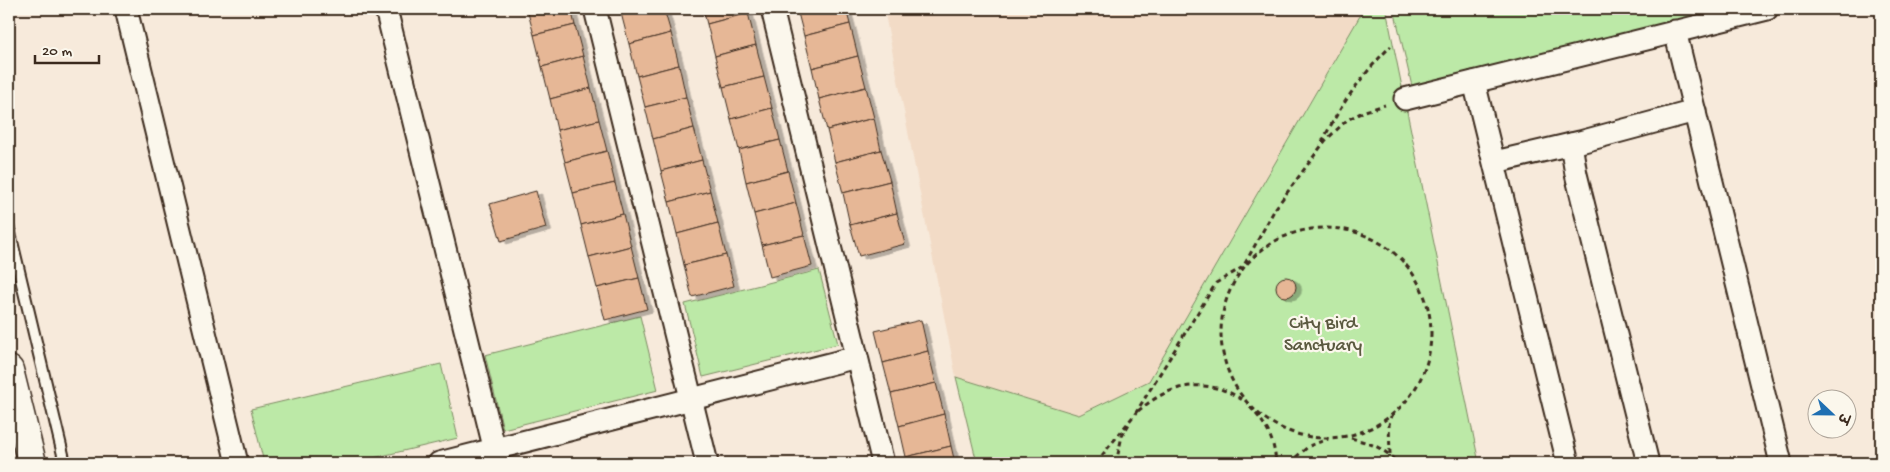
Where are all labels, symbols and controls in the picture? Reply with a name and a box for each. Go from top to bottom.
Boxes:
scale bar [35,32,99,64]
text: 20 m [42,43,72,61]
park label: City Bird Sanctuary [1284,313,1363,358]
north arrow [1808,390,1858,440]
text: उ [1831,409,1852,427]

